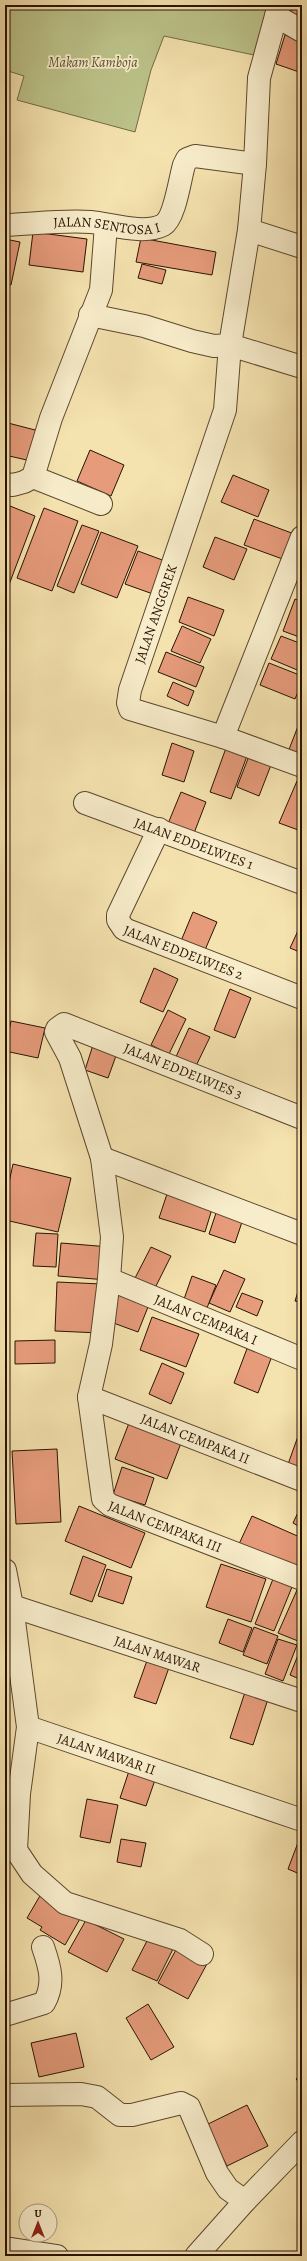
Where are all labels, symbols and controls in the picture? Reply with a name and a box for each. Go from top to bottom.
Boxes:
park label: Makam Kamboja [48,53,138,72]
street label: JALAN SENTOSA I [53,212,162,239]
street label: JALAN ANGGREK [130,562,182,666]
street label: JALAN EDDELWIES 1 [132,813,256,874]
street label: JALAN EDDELWIES 2 [121,920,247,984]
street label: JALAN EDDELWIES 3 [121,1039,245,1104]
street label: JALAN CEMPAKA I [151,1289,261,1349]
street label: JALAN CEMPAKA II [138,1409,252,1468]
street label: JALAN CEMPAKA III [106,1496,225,1557]
street label: JALAN MAWAR [112,1631,203,1677]
street label: JALAN MAWAR II [55,1728,158,1779]
north arrow [18,2203,58,2243]
text: U [34,2206,42,2221]

